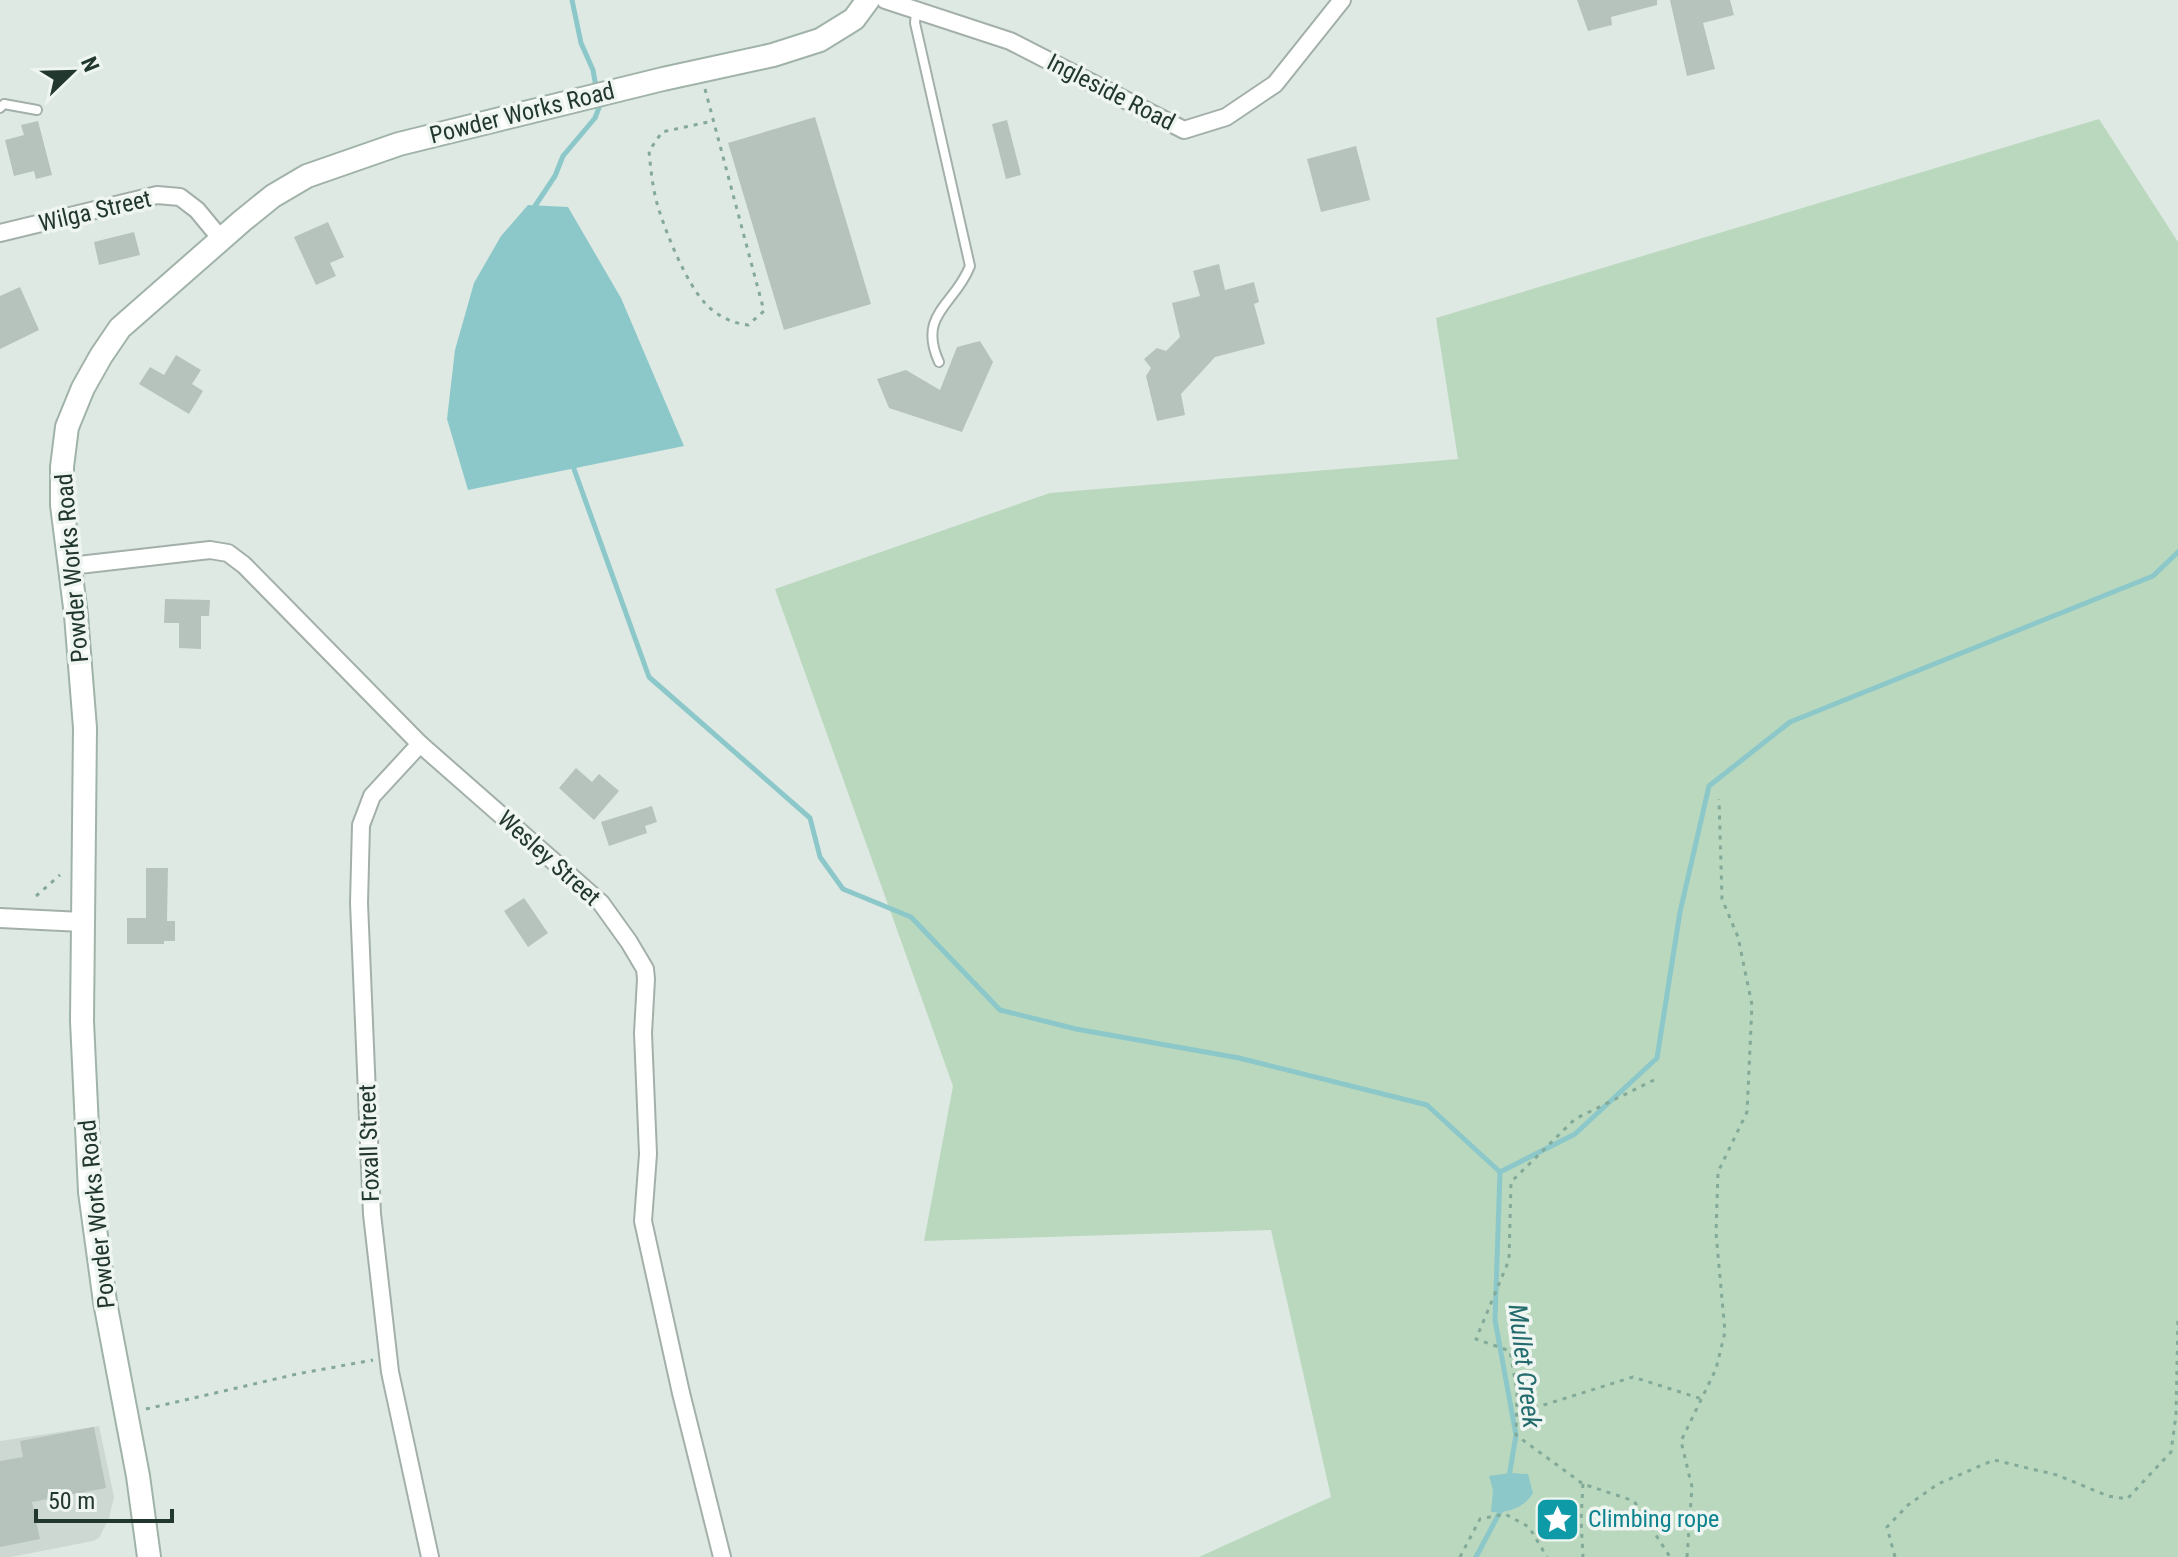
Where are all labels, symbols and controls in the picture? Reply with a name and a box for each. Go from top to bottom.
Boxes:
north arrow [32,32,112,112]
street label: Ingleside Road [1042,48,1180,136]
text: N [76,53,104,75]
street label: Powder Works Road [427,76,617,150]
street label: Wilga Street [36,184,154,238]
street label: Powder Works Road [50,472,94,664]
street label: Wesley Street [492,805,606,911]
street label: Foxall Street [353,1084,385,1202]
street label: Powder Works Road [73,1118,121,1310]
water label: Mullet Creek [1503,1302,1548,1430]
scale bar [36,1473,172,1523]
text: 50 m [48,1487,95,1515]
place icon: Climbing rope [1533,1495,1581,1543]
place label: Climbing rope [1588,1505,1719,1533]

